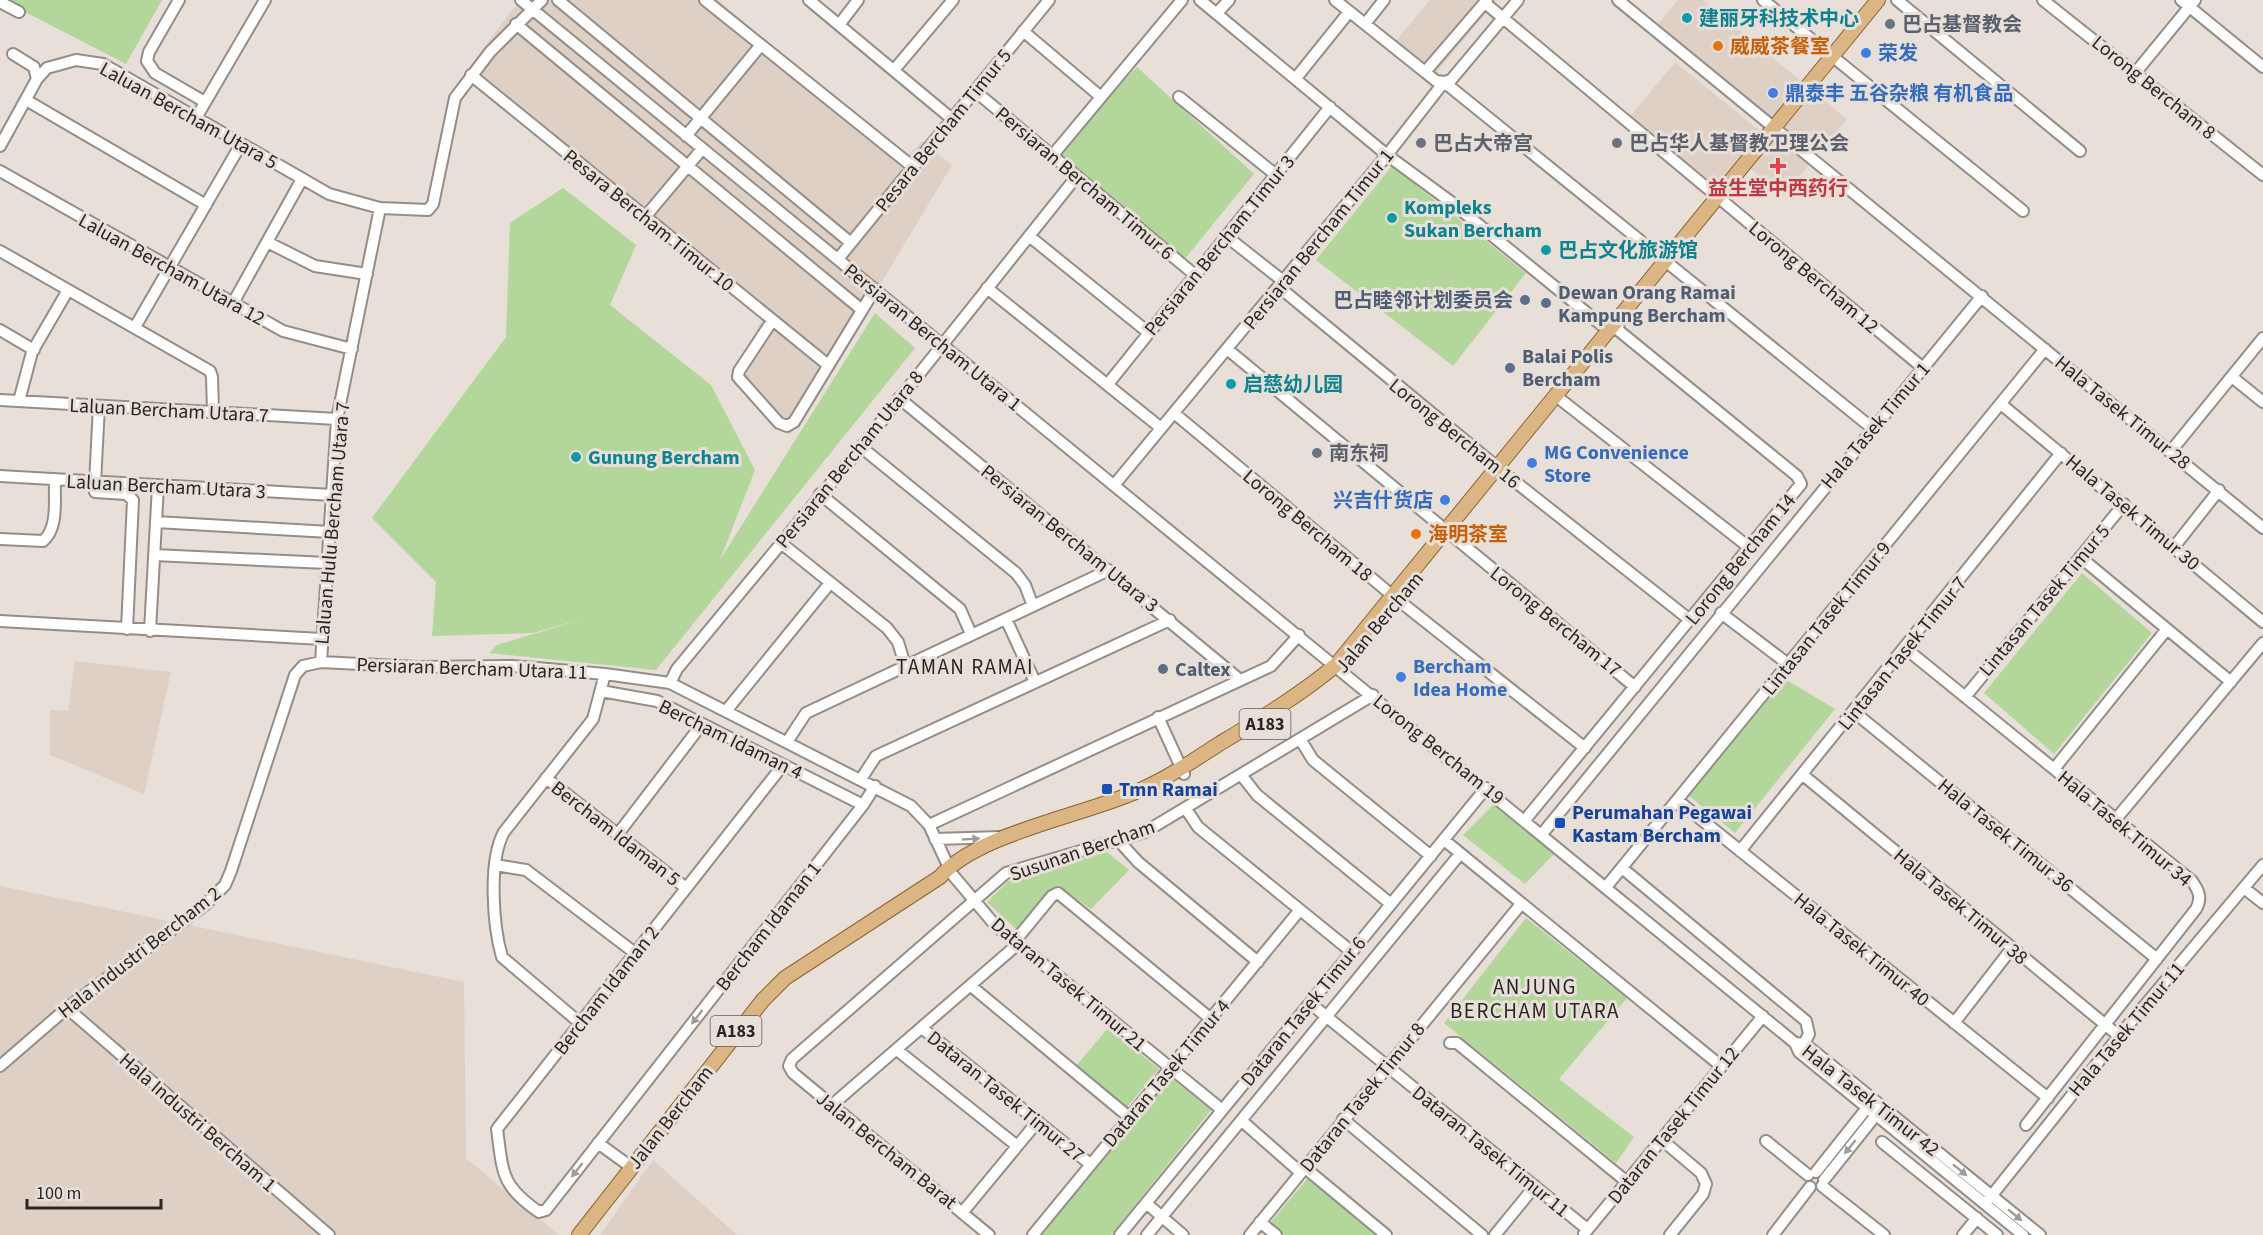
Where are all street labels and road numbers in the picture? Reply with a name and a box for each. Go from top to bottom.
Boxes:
street label: Lorong Bercham 8 [2086,29,2221,147]
street label: Pesara Bercham Timur 5 [869,43,1018,218]
street label: Laluan Bercham Utara 5 [94,55,283,177]
street label: Persiaran Bercham Timur 6 [989,101,1180,267]
street label: Pesara Bercham Timur 10 [557,143,740,299]
street label: Persiaran Bercham Timur 1 [1237,143,1401,336]
street label: Persiaran Bercham Timur 3 [1138,149,1302,342]
street label: Laluan Bercham Utara 12 [73,207,270,333]
street label: Lorong Bercham 12 [1742,215,1884,341]
street label: Persiaran Bercham Utara 1 [838,257,1027,418]
street label: Hala Tasek Timur 28 [2048,349,2196,476]
street label: Hala Tasek Timur 1 [1814,356,1937,495]
street label: Persiaran Bercham Utara 8 [769,365,930,554]
street label: Lorong Bercham 16 [1383,372,1526,496]
street label: Laluan Bercham Utara 7 [69,392,269,430]
street label: Laluan Hulu Bercham Utara 7 [308,400,358,646]
street label: Hala Tasek Timur 30 [2059,448,2206,577]
street label: Persiaran Bercham Utara 3 [975,458,1164,619]
street label: Lorong Bercham 18 [1236,463,1378,589]
street label: Laluan Bercham Utara 3 [66,468,266,506]
street label: Lorong Bercham 14 [1679,488,1803,631]
street label: Lintasan Tasek Timur 5 [1973,519,2117,683]
street label: Lintasan Tasek Timur 9 [1756,536,1898,702]
street label: Lorong Bercham 17 [1484,560,1627,684]
street label: Jalan Bercham [1329,566,1431,679]
street label: Lintasan Tasek Timur 7 [1832,571,1974,737]
street label: Persiaran Bercham Utara 11 [356,651,588,687]
street label: Lorong Bercham 19 [1367,688,1510,812]
street label: Bercham Idaman 4 [654,693,807,787]
road number: A183 [1240,709,1290,739]
street label: Hala Tasek Timur 34 [2051,764,2198,893]
street label: Hala Tasek Timur 36 [1931,772,2079,899]
street label: Bercham Idaman 5 [545,774,686,893]
street label: Susunan Bercham [1006,813,1159,889]
street label: Hala Tasek Timur 38 [1887,842,2034,971]
street label: Bercham Idaman 1 [709,856,828,997]
street label: Hala Industri Bercham 2 [52,880,227,1025]
street label: Hala Tasek Timur 40 [1787,886,1935,1013]
street label: Dataran Tasek Timur 21 [984,911,1152,1058]
street label: Bercham Idaman 2 [547,920,666,1061]
street label: Dataran Tasek Timur 6 [1235,931,1373,1093]
street label: Hala Tasek Timur 11 [2062,956,2191,1103]
street label: Dataran Tasek Timur 4 [1096,994,1237,1154]
road number: A183 [710,1016,762,1046]
street label: Dataran Tasek Timur 8 [1294,1017,1432,1179]
street label: Dataran Tasek Timur 27 [921,1024,1090,1169]
street label: Hala Tasek Timur 42 [1796,1038,1945,1163]
street label: Dataran Tasek Timur 12 [1601,1041,1746,1210]
street label: Hala Industri Bercham 1 [113,1047,282,1199]
street label: Jalan Bercham [621,1060,720,1175]
street label: Dataran Tasek Timur 11 [1406,1079,1575,1224]
street label: Jalan Bercham Barat [810,1085,963,1216]

